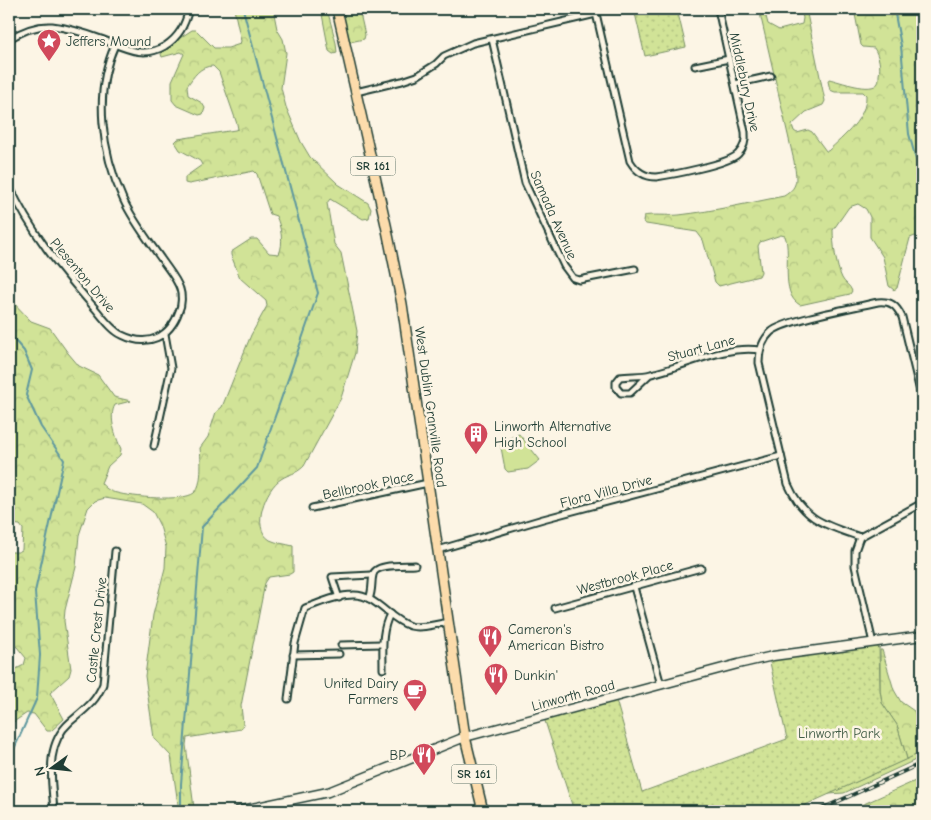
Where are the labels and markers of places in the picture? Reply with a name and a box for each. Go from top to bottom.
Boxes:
place icon: Jeffers Mound [36,28,62,62]
place label: Jeffers Mound [66,33,152,50]
place label: Linworth Alternative High School [494,418,611,451]
building icon: Linworth Alternative High School [463,421,489,455]
place label: Cameron's American Bistro [508,621,604,654]
restaurant icon: Cameron's American Bistro [477,624,503,658]
restaurant icon: Dunkin' [483,662,509,696]
place label: Dunkin' [514,667,558,684]
place label: United Dairy Farmers [324,675,399,708]
cafe icon: United Dairy Farmers [402,678,428,712]
restaurant icon: BP [411,742,437,776]
place label: BP [389,747,406,764]

